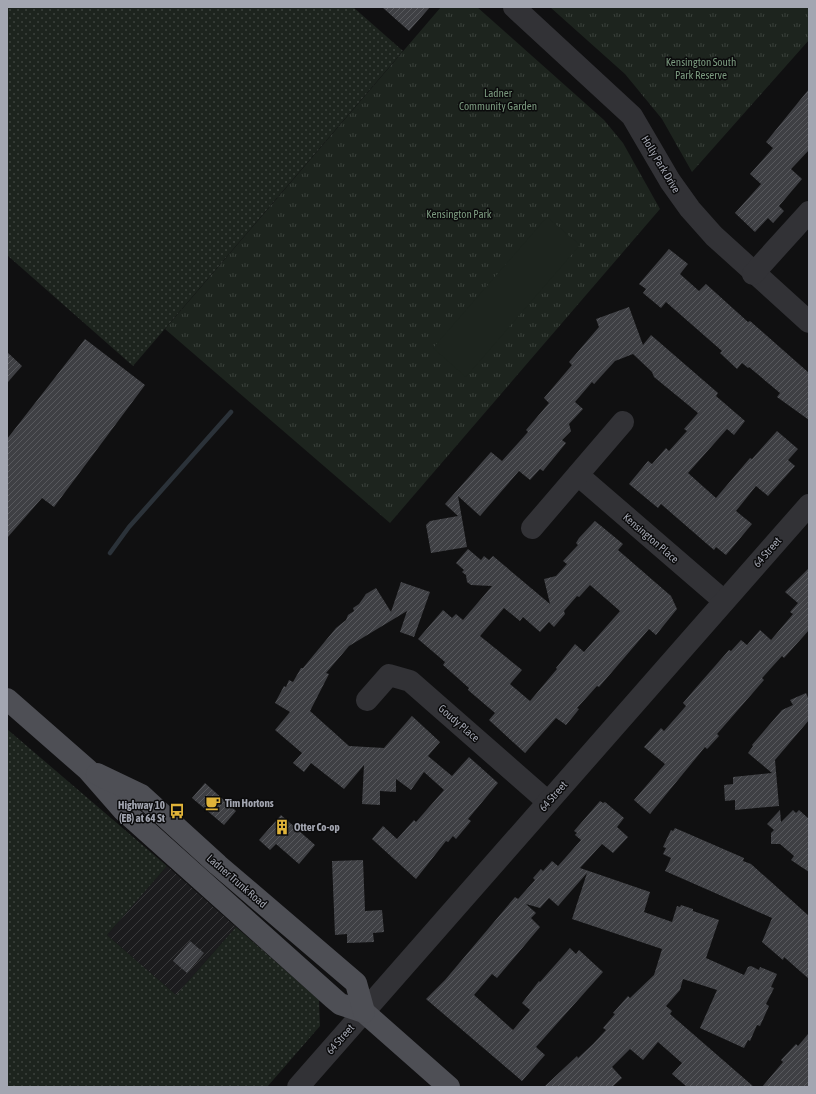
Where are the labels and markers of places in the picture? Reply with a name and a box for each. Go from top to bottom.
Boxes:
cafe icon: Tim Hortons [204,794,222,812]
place label: Tim Hortons [225,797,274,809]
place label: Highway 10 (EB) at 64 St [118,799,166,824]
bus stop icon: Highway 10 (EB) at 64 St [168,802,186,820]
building icon: Otter Co-op [273,818,291,836]
place label: Otter Co-op [294,821,340,833]

